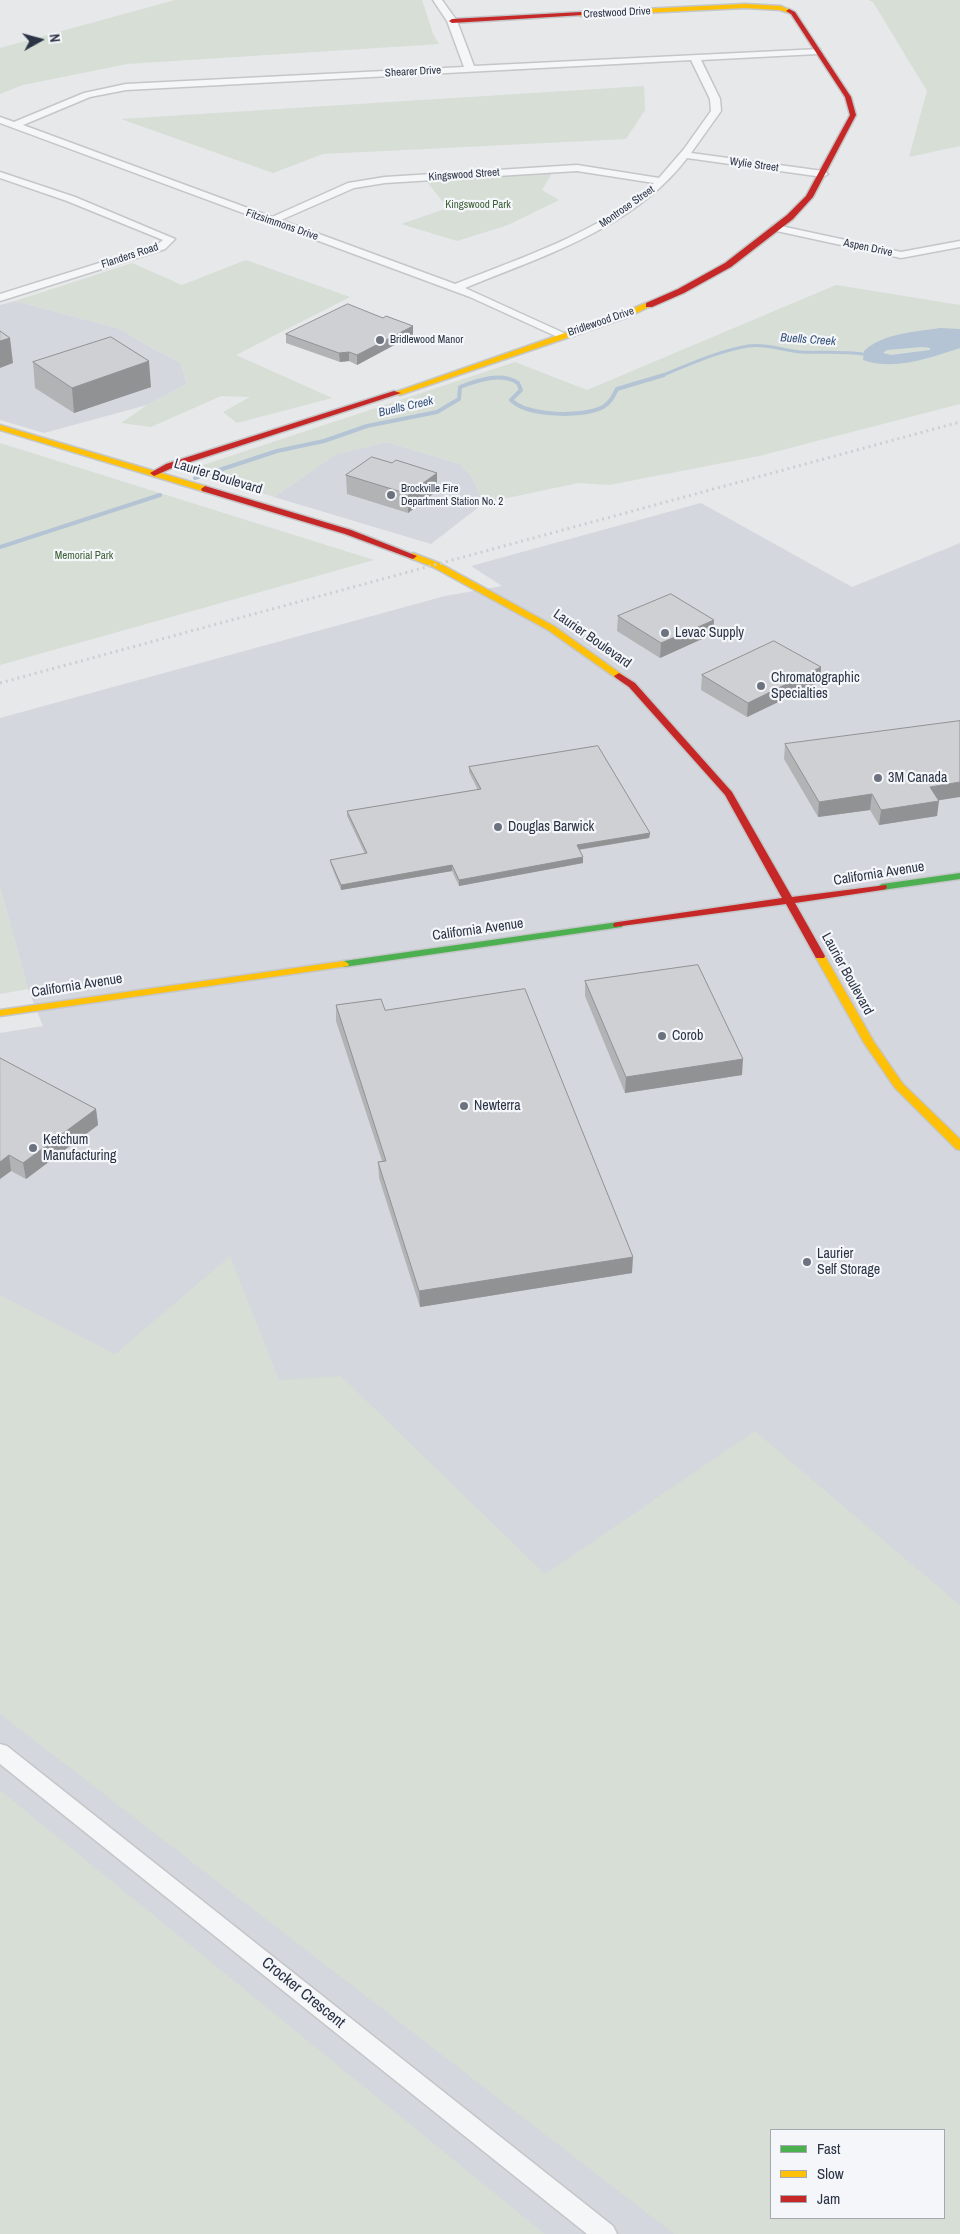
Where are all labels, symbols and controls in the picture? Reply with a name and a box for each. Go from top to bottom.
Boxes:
street label: Crestwood Drive [583,5,651,21]
north arrow [15,15,65,65]
text: N [45,33,64,43]
street label: Shearer Drive [385,64,441,80]
street label: Wylie Street [729,155,779,175]
street label: Kingswood Street [428,166,500,184]
street label: Montrose Street [597,183,657,231]
park label: Kingswood Park [445,198,511,212]
street label: Fitzsimmons Drive [244,206,320,244]
street label: Aspen Drive [842,236,894,260]
street label: Flanders Road [100,241,160,271]
street label: Bridlewood Drive [566,304,636,340]
water label: Buells Creek [780,331,836,349]
place label: Bridlewood Manor [390,333,463,347]
marker: Bridlewood Manor [374,334,386,346]
water label: Buells Creek [377,394,435,420]
street label: Laurier Boulevard [172,456,264,498]
place label: Brockville Fire Department Station No. 2 [401,482,503,508]
marker: Brockville Fire Department Station No. 2 [385,489,397,501]
park label: Memorial Park [55,549,113,563]
street label: Laurier Boulevard [550,606,634,672]
place label: Levac Supply [675,625,744,641]
marker: Levac Supply [659,627,671,639]
place label: Chromatographic Specialties [771,670,860,702]
marker: Chromatographic Specialties [755,680,767,692]
place label: 3M Canada [888,770,947,786]
marker: 3M Canada [872,772,884,784]
place label: Douglas Barwick [508,819,594,835]
marker: Douglas Barwick [492,821,504,833]
street label: California Avenue [832,859,926,889]
street label: California Avenue [431,915,525,945]
street label: Laurier Boulevard [818,930,876,1018]
street label: California Avenue [30,971,124,1001]
place label: Corob [672,1028,703,1044]
marker: Corob [656,1030,668,1042]
place label: Newterra [474,1098,521,1114]
marker: Newterra [458,1100,470,1112]
place label: Ketchum Manufacturing [43,1132,116,1164]
marker: Ketchum Manufacturing [27,1142,39,1154]
place label: Laurier Self Storage [817,1246,880,1278]
marker: Laurier Self Storage [801,1256,813,1268]
street label: Crocker Crescent [257,1953,349,2033]
legend [770,2129,945,2219]
text: Fast [817,2138,840,2159]
text: Slow [817,2163,844,2184]
text: Jam [817,2188,840,2209]

